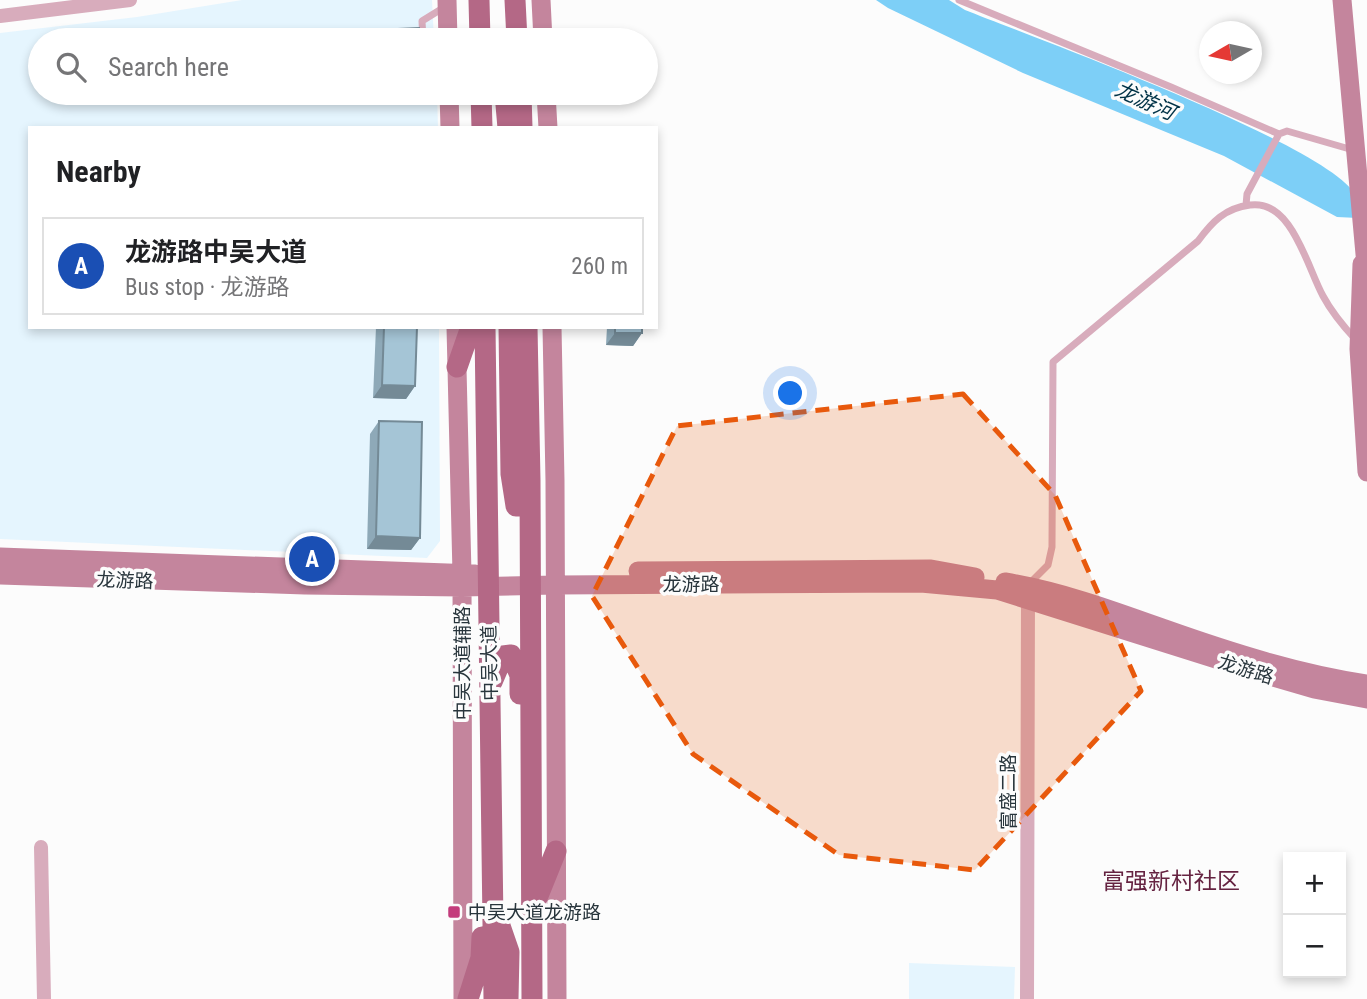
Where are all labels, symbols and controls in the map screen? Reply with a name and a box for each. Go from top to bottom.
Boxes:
north arrow [1199,21,1262,84]
search box [28,28,658,105]
icon: search [52,48,90,86]
text: Search here [108,52,229,82]
water label: 龙游河 [1111,77,1182,126]
text: Nearby [56,154,141,189]
text: 龙游路中吴大道 [125,237,307,267]
text: A [74,253,88,280]
text: 260 m [571,253,628,280]
text: Bus stop · 龙游路 [125,274,290,301]
your location [773,376,807,410]
pin: A [289,533,335,585]
street label: 龙游路 [96,568,154,593]
street label: 龙游路 [662,573,720,596]
street label: 中吴大道辅路 [451,606,474,720]
street label: 中吴大道 [477,625,502,701]
street label: 龙游路 [1215,650,1276,689]
street label: 富盛二路 [997,754,1020,830]
map controls [1283,852,1346,978]
button: + [1283,852,1346,915]
district label: 富强新村社区 [1102,868,1240,895]
place label: 中吴大道龙游路 [468,901,601,924]
marker: 中吴大道龙游路 [446,904,462,920]
button: − [1283,915,1346,978]

